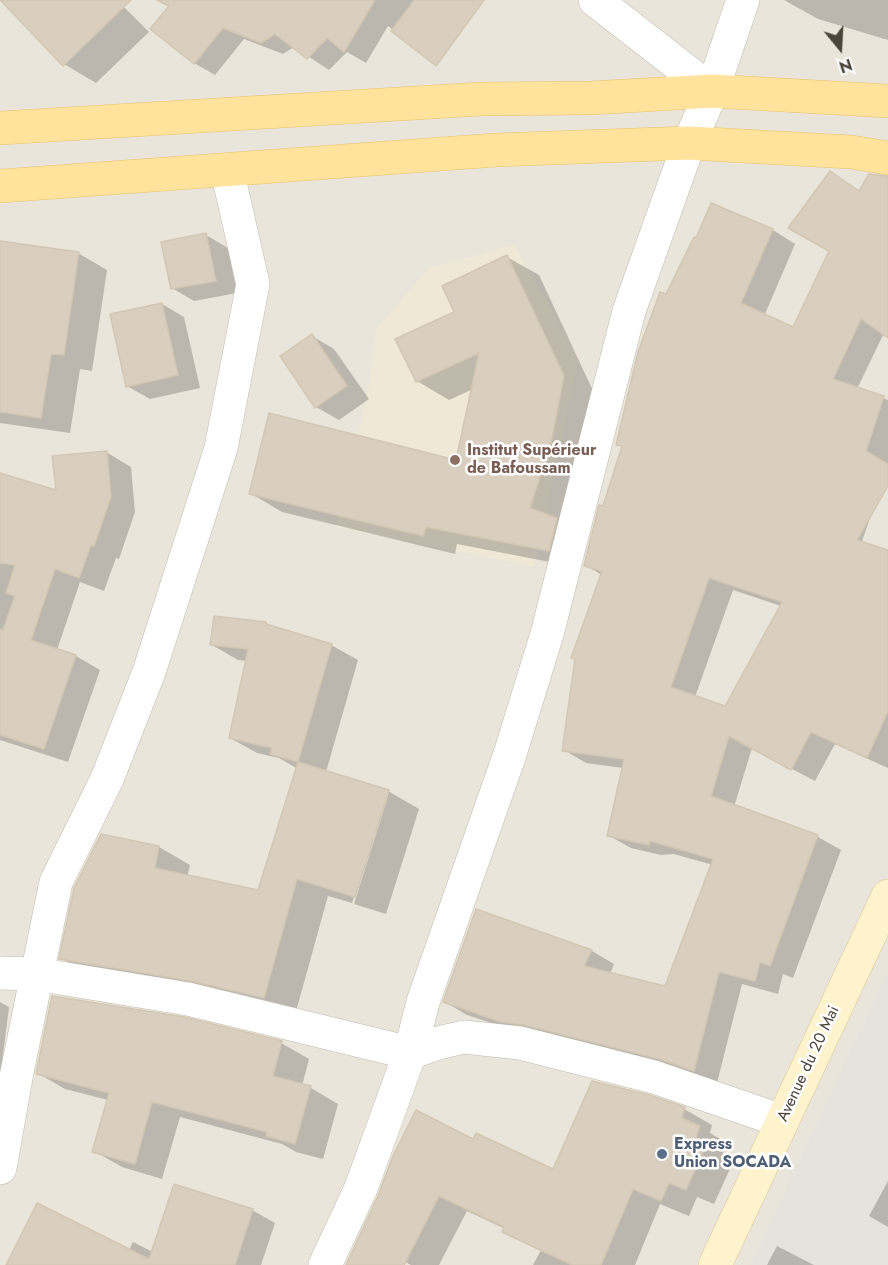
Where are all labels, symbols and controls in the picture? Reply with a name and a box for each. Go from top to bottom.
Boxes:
north arrow [810,18,870,78]
text: N [836,53,855,78]
place label: Institut Supérieur de Bafoussam [467,441,596,479]
marker: Institut Supérieur de Bafoussam [448,453,462,467]
street label: Avenue du 20 Mai [774,1003,844,1125]
place label: Express Union SOCADA [674,1135,791,1173]
marker: Express Union SOCADA [655,1147,669,1161]

